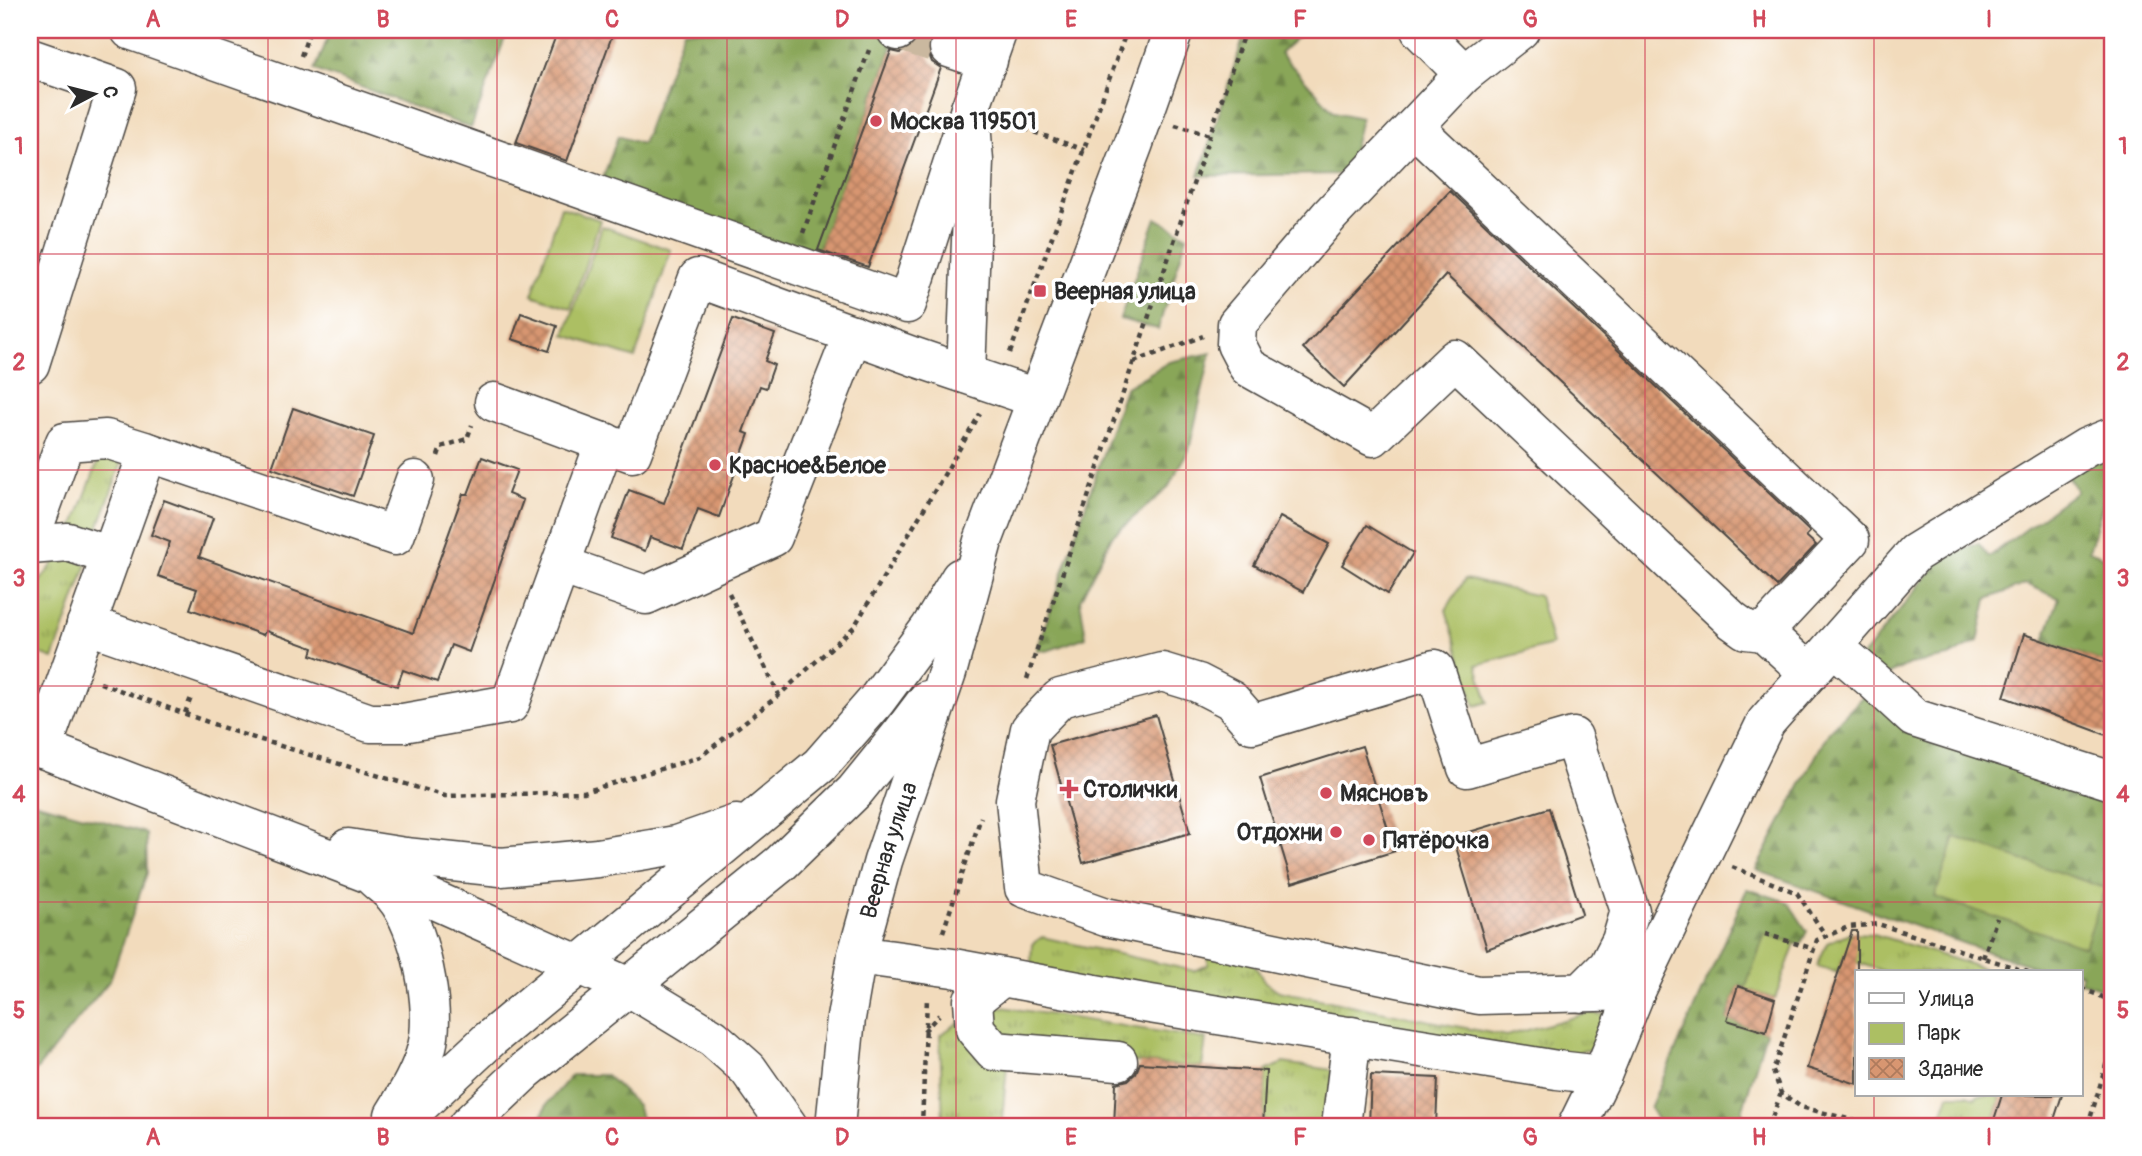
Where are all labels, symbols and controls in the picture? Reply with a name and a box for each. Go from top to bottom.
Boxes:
text: A [146,5,161,34]
text: B [376,5,390,34]
text: C [605,5,619,34]
text: D [835,5,849,34]
text: E [1065,5,1077,34]
text: F [1293,5,1307,34]
text: G [1522,5,1538,34]
text: H [1752,5,1766,34]
text: I [1986,5,1992,34]
north arrow [60,60,130,130]
text: С [97,85,123,100]
place label: Москва 119501 [890,107,1036,136]
marker: Москва 119501 [868,113,884,129]
text: 1 [15,132,24,161]
text: 1 [2119,132,2128,161]
place label: Веерная улица [1054,277,1196,306]
marker: Веерная улица [1032,283,1048,299]
text: 2 [13,348,26,377]
text: 2 [2117,348,2130,377]
place label: Красное&Белое [729,451,887,480]
marker: Красное&Белое [707,457,723,473]
text: 3 [13,564,25,593]
text: 3 [2117,564,2129,593]
place label: Столички [1083,775,1178,804]
street label: Веерная улица [854,778,924,922]
place label: Мясновъ [1340,779,1428,808]
text: 4 [12,780,26,809]
text: 4 [2116,780,2130,809]
marker: Столички [1061,781,1077,797]
marker: Мясновъ [1318,785,1334,801]
place label: Отдохни [1237,818,1323,847]
marker: Отдохни [1328,824,1344,840]
place label: Пятёрочка [1383,826,1489,855]
marker: Пятёрочка [1361,832,1377,848]
legend [1855,970,2082,1096]
text: Улица [1918,986,1974,1013]
text: 5 [13,996,25,1025]
text: 5 [2117,996,2129,1025]
text: Парк [1918,1020,1961,1047]
text: Здание [1918,1056,1984,1083]
text: A [146,1123,161,1152]
text: B [376,1123,390,1152]
text: C [605,1123,619,1152]
text: D [835,1123,849,1152]
text: E [1065,1123,1077,1152]
text: F [1293,1123,1307,1152]
text: G [1522,1123,1538,1152]
text: H [1752,1123,1766,1152]
text: I [1986,1123,1992,1152]

